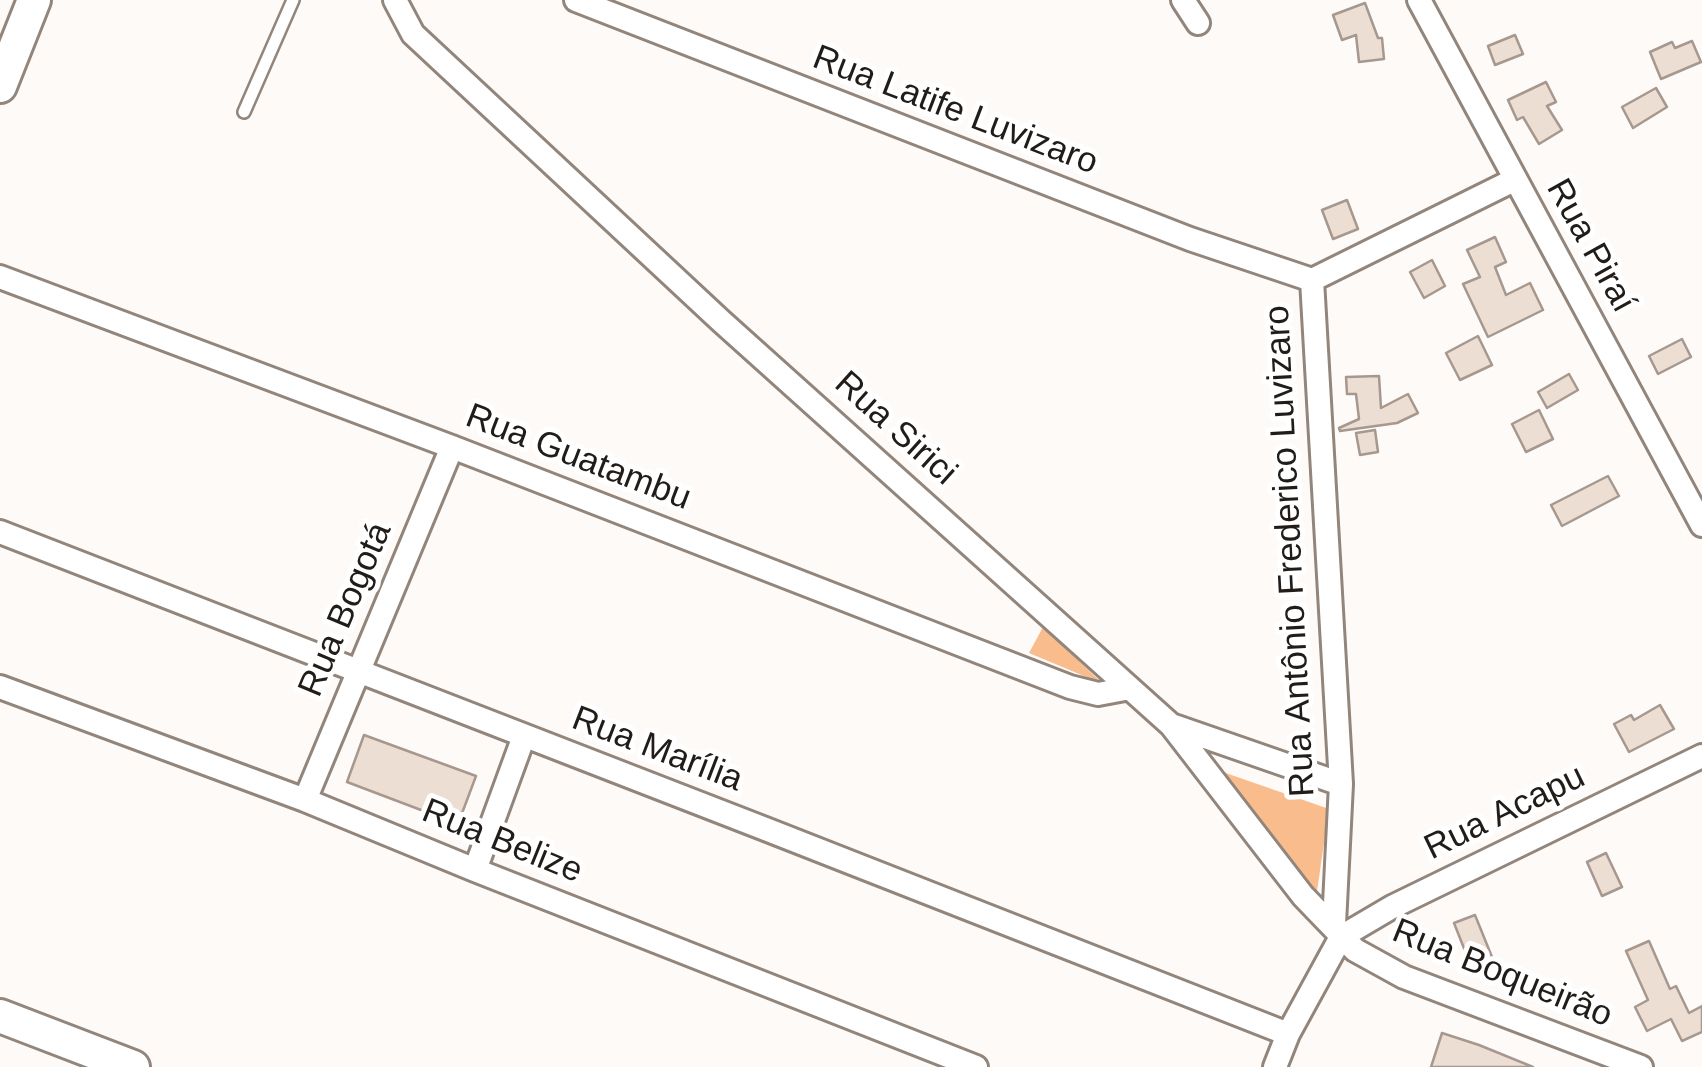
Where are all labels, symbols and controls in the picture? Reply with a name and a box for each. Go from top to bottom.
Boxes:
street label: Rua Latife Luvizaro [807,37,1103,185]
street label: Rua Piraí [1536,172,1644,320]
street label: Rua Antônio Frederico Luvizaro [1257,304,1325,798]
street label: Rua Sirici [825,363,965,495]
street label: Rua Guatambu [460,396,696,520]
street label: Rua Bogotá [291,517,401,703]
street label: Rua Marília [566,698,748,802]
street label: Rua Acapu [1418,756,1592,870]
street label: Rua Belize [416,791,588,893]
street label: Rua Boqueirão [1386,911,1618,1037]

